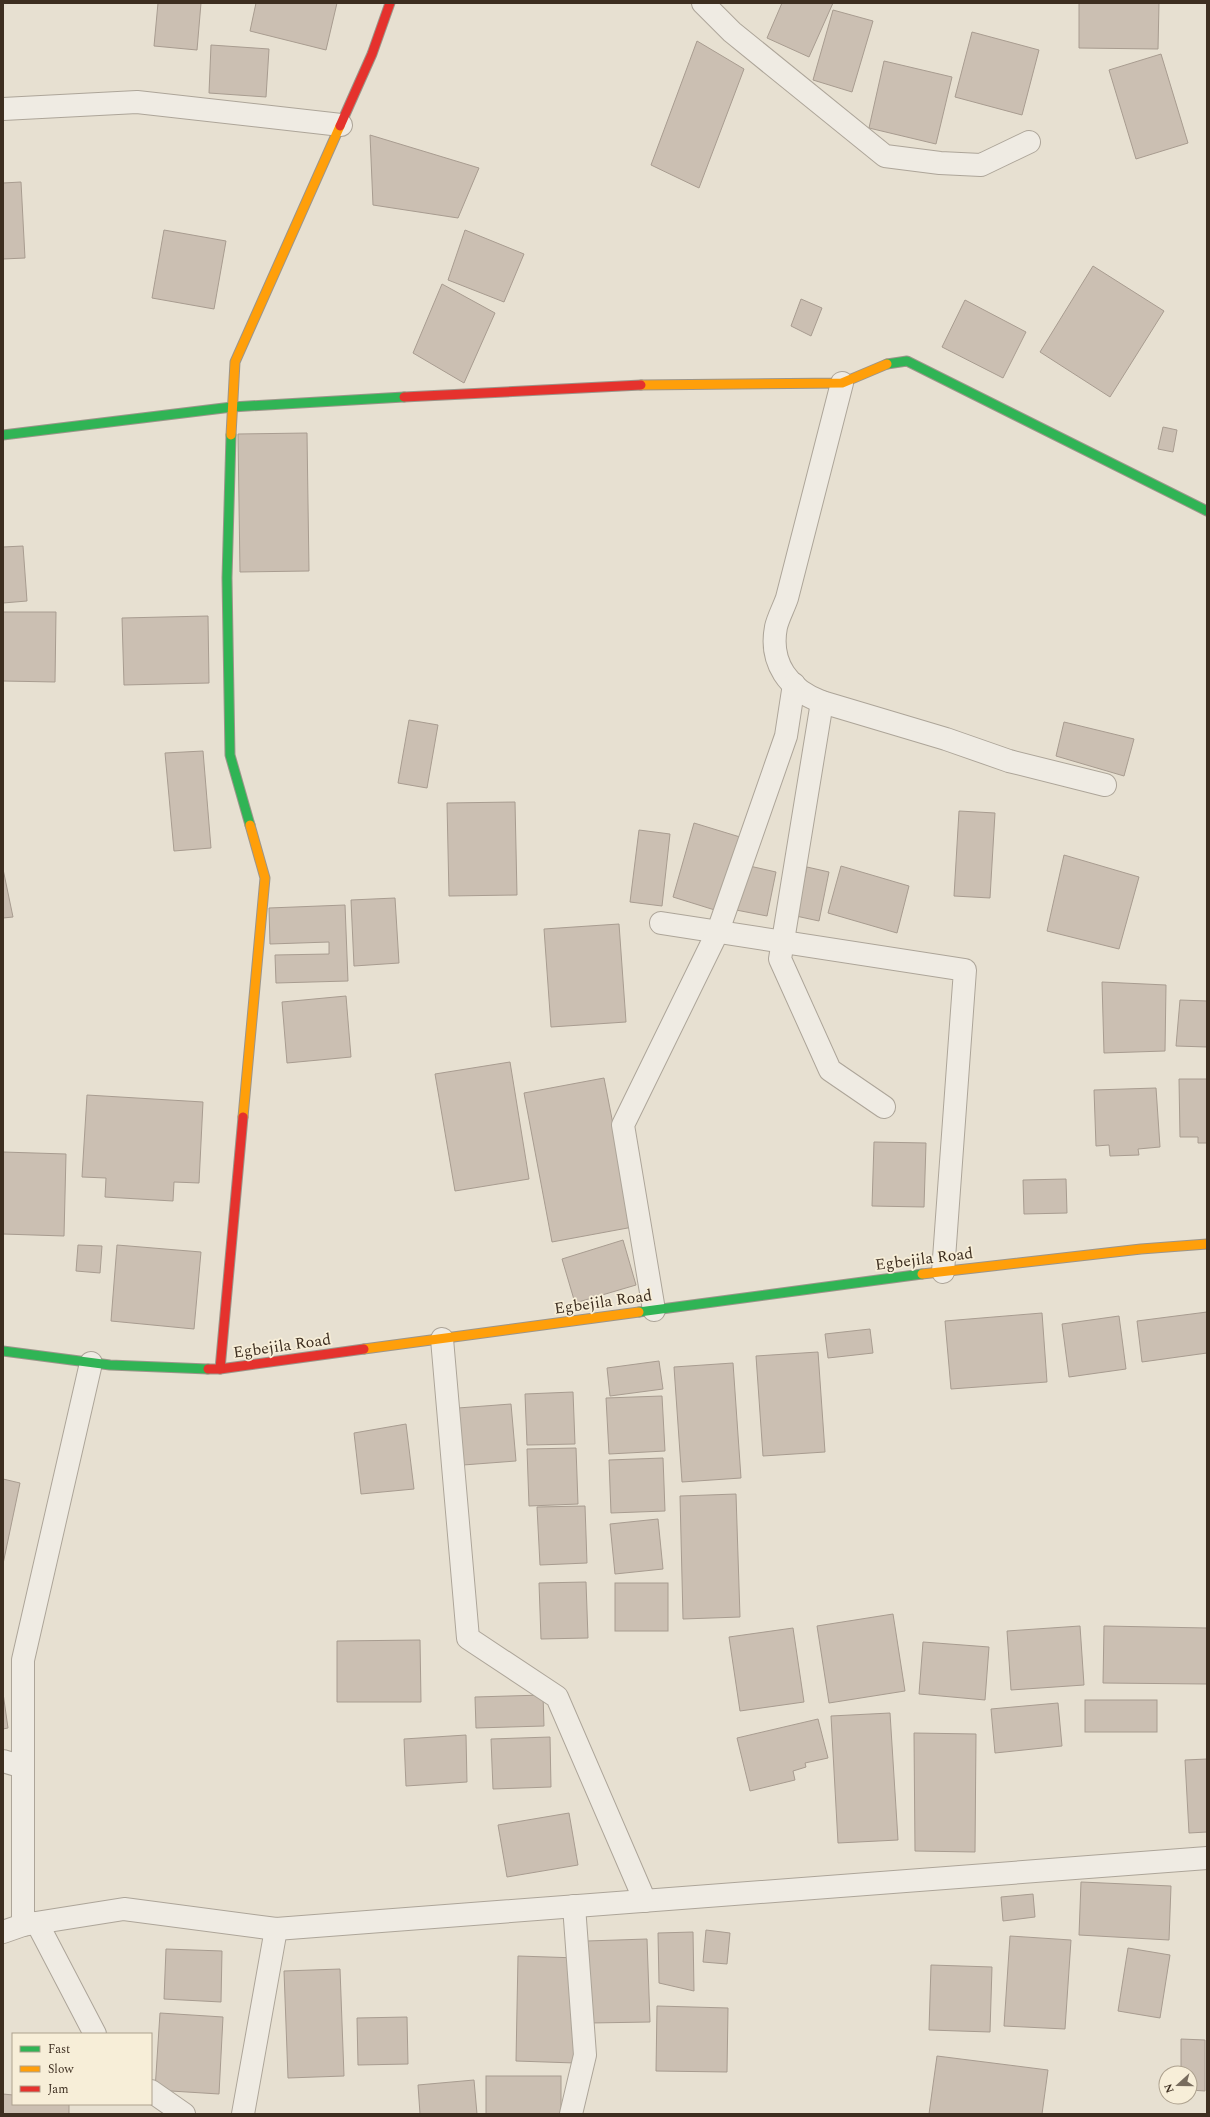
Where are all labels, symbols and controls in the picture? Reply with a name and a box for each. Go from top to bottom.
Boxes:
street label: Egbejila Road [874,1241,974,1277]
street label: Egbejila Road [553,1283,654,1321]
street label: Egbejila Road [232,1327,333,1365]
legend [12,2033,152,2105]
text: Fast [48,2040,70,2059]
text: Slow [48,2060,74,2079]
north arrow [1158,2065,1198,2105]
text: Jam [48,2080,69,2099]
text: N [1160,2081,1179,2096]

